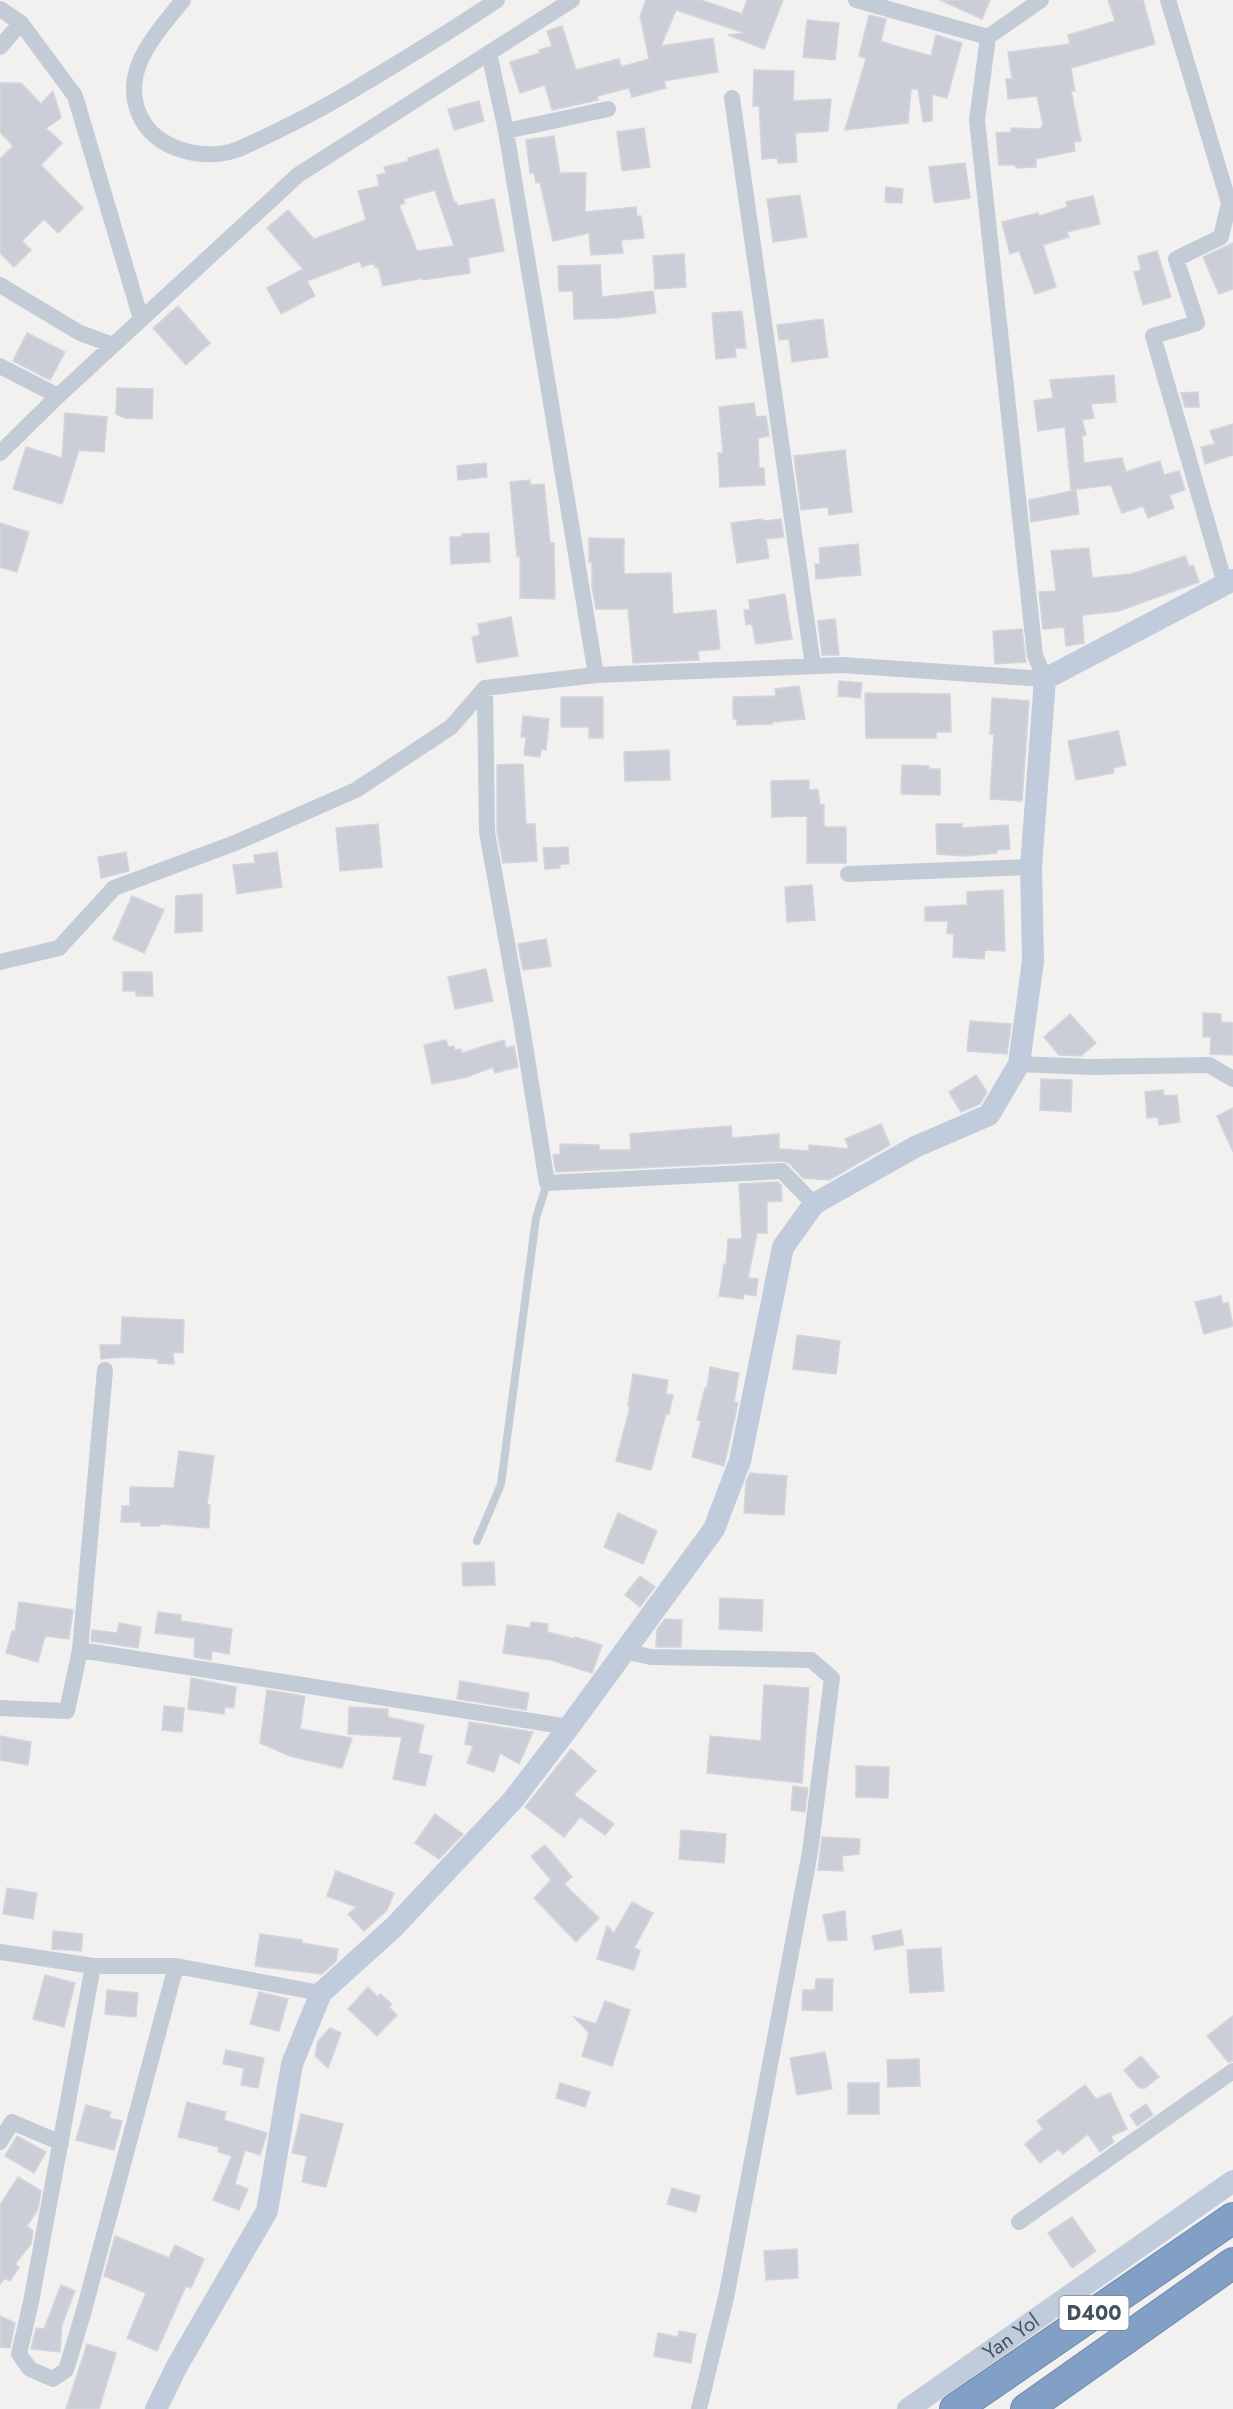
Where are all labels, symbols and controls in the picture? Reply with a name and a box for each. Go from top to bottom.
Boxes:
road number: D400 [1060,2296,1128,2330]
street label: Yan Yol [977,2306,1046,2367]

